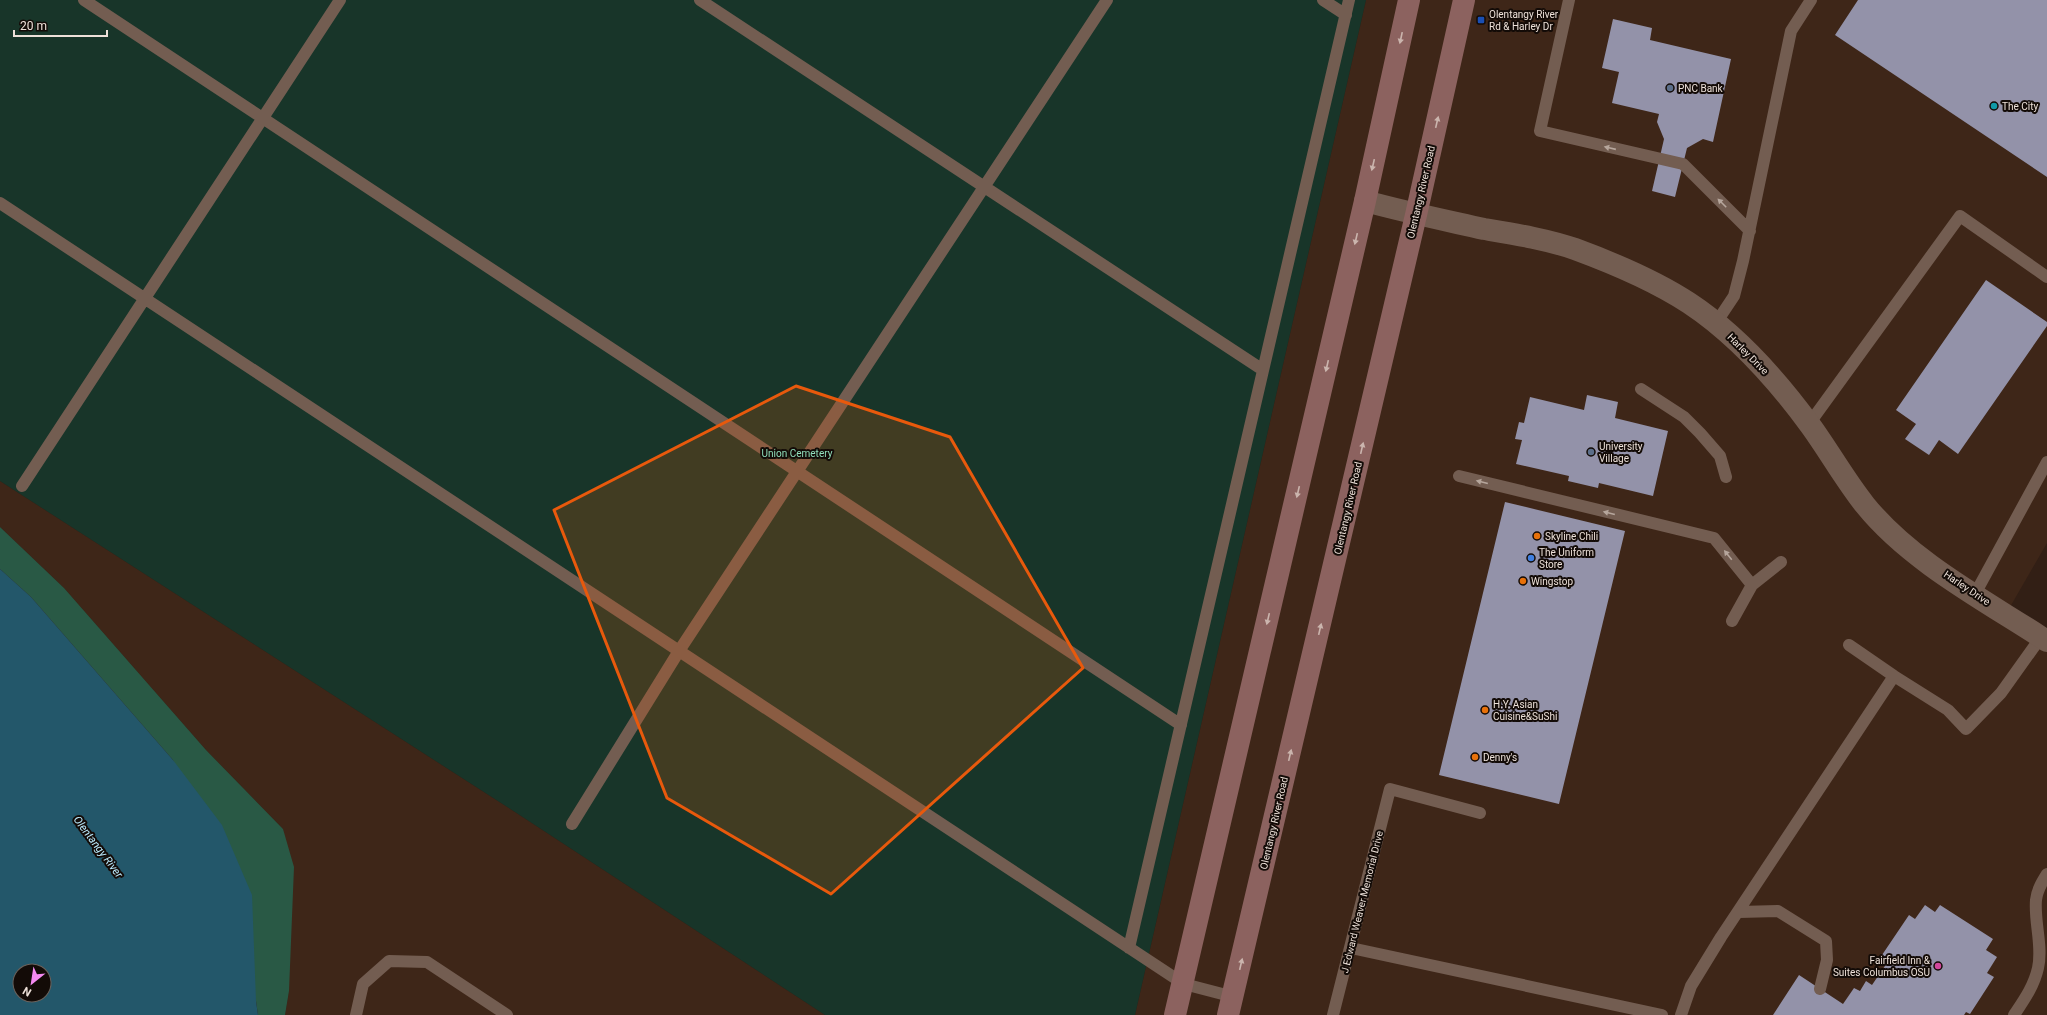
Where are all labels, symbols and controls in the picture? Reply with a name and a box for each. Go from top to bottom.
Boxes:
place label: Olentangy River Rd & Harley Dr [1489,9,1559,32]
scale bar [14,12,107,38]
marker: Olentangy River Rd & Harley Dr [1476,15,1486,25]
text: 20 m [20,19,47,33]
one-way arrow [1397,32,1403,44]
marker: PNC Bank [1665,83,1675,93]
place label: PNC Bank [1678,83,1724,94]
marker: The City [1989,101,1999,111]
place label: The City [2002,101,2038,112]
one-way arrow [1434,116,1440,128]
one-way arrow [1604,144,1616,150]
street label: Olentangy River Road [1405,145,1437,239]
one-way arrow [1370,159,1376,171]
one-way arrow [1717,198,1727,208]
one-way arrow [1353,233,1359,245]
street label: Harley Drive [1725,331,1771,377]
one-way arrow [1324,360,1330,372]
one-way arrow [1359,441,1365,454]
place label: University Village [1599,441,1643,464]
marker: University Village [1586,447,1596,457]
park label: Union Cemetery [762,448,833,459]
street label: Olentangy River Road [1332,461,1364,555]
one-way arrow [1476,478,1488,484]
one-way arrow [1294,486,1300,498]
one-way arrow [1602,509,1615,515]
marker: Skyline Chili [1532,531,1542,541]
place label: Skyline Chili [1545,531,1598,542]
place label: The Uniform Store [1539,547,1594,570]
one-way arrow [1723,549,1732,560]
marker: The Uniform Store [1526,553,1536,563]
street label: Harley Drive [1942,569,1992,607]
marker: Wingstop [1518,576,1528,586]
place label: Wingstop [1531,576,1573,587]
one-way arrow [1265,613,1271,625]
one-way arrow [1317,622,1323,635]
place label: H.Y. Asian Cuisine&SuShi [1493,699,1557,722]
marker: H.Y. Asian Cuisine&SuShi [1480,705,1490,715]
one-way arrow [1287,749,1293,761]
marker: Denny's [1470,752,1480,762]
place label: Denny's [1483,752,1517,763]
street label: Olentangy River Road [1258,776,1290,870]
water label: Olentangy River [71,814,126,881]
street label: J Edward Weaver Memorial Drive [1339,830,1385,974]
place label: Fairfield Inn & Suites Columbus OSU [1833,955,1931,978]
one-way arrow [1239,957,1245,970]
marker: Fairfield Inn & Suites Columbus OSU [1933,961,1943,971]
north arrow [12,963,52,1003]
text: N [20,984,34,999]

